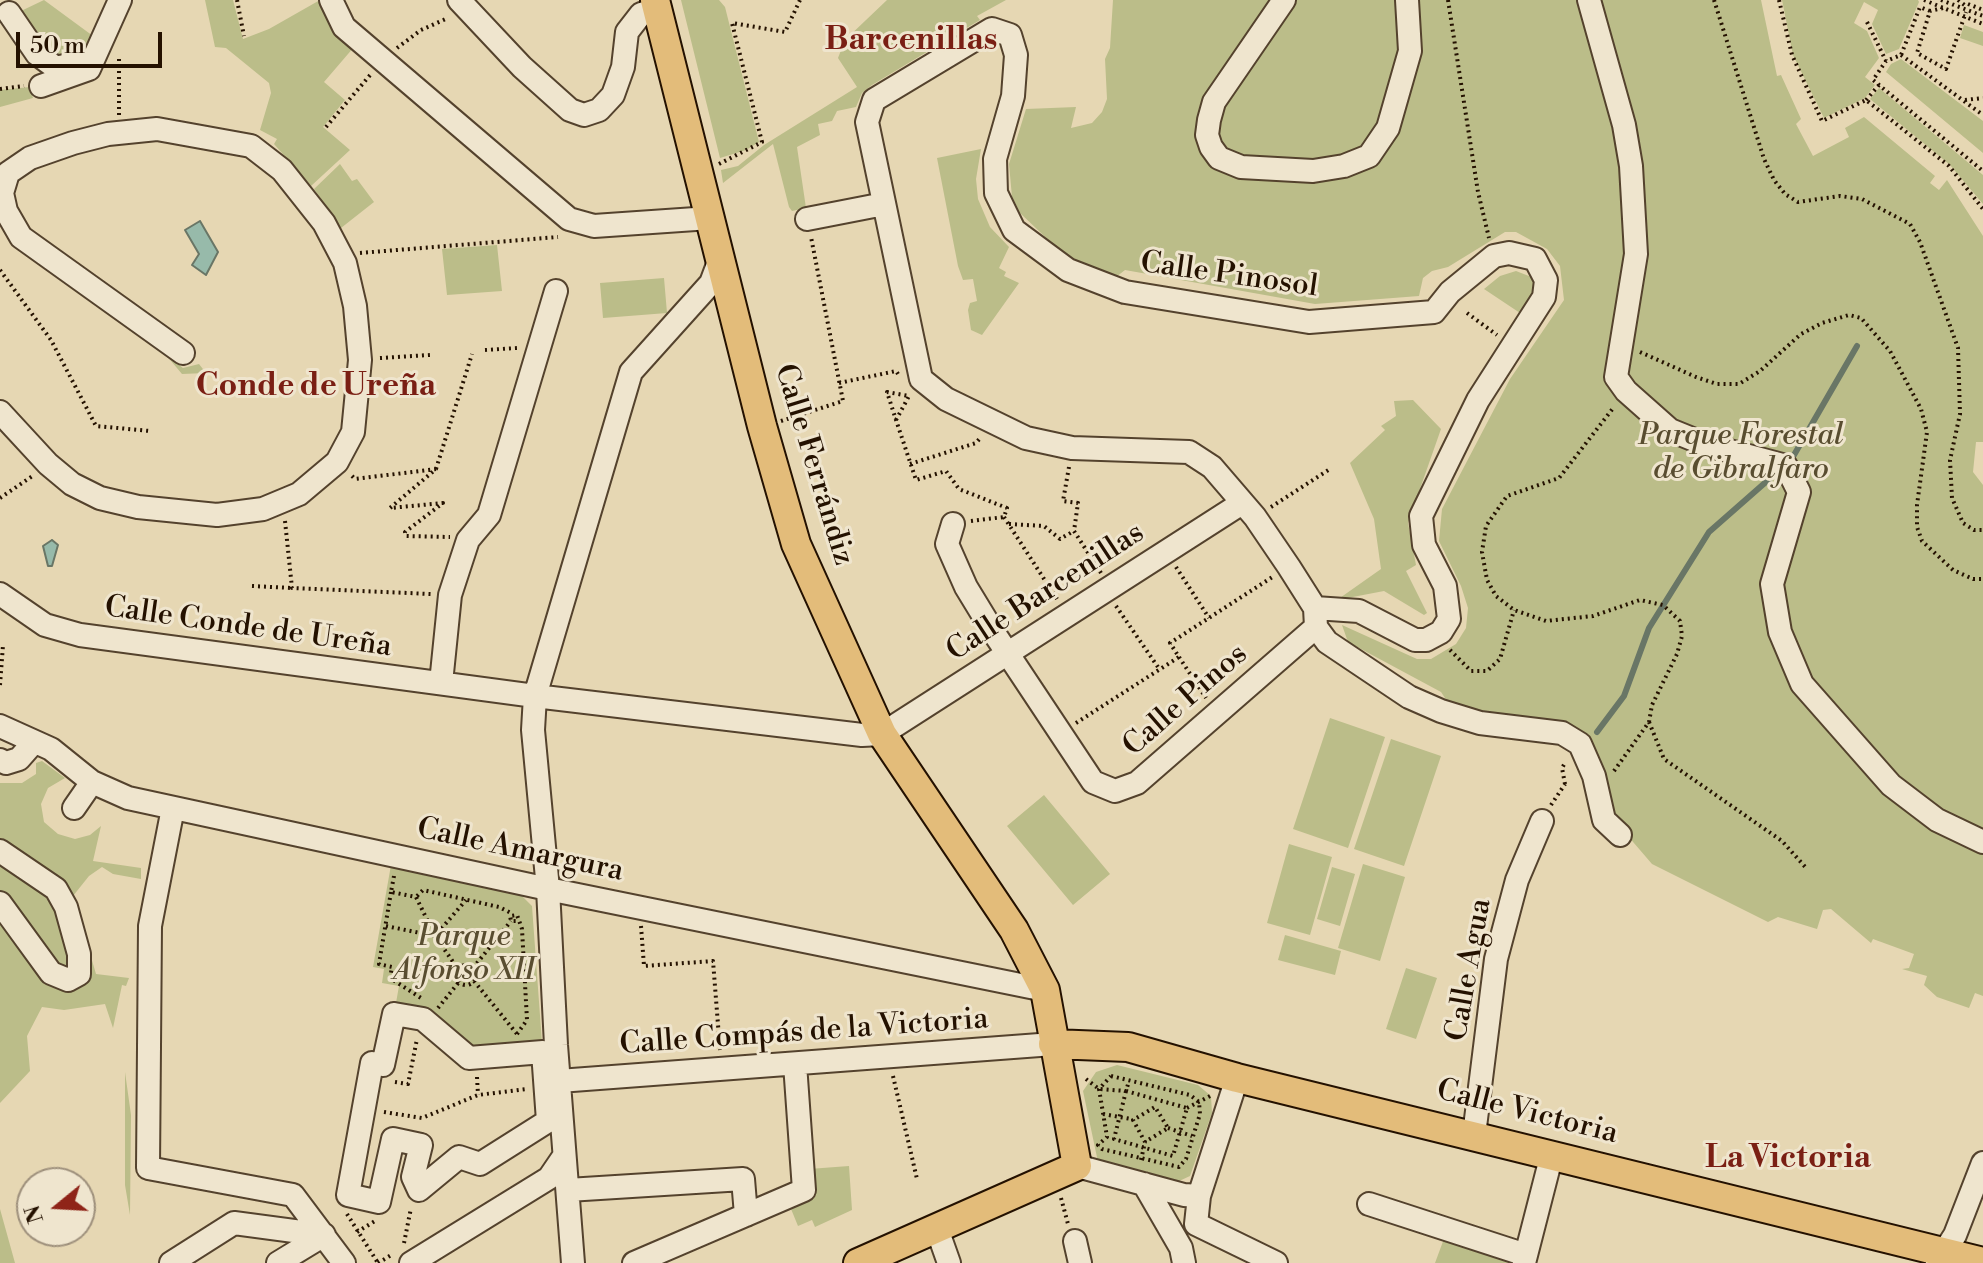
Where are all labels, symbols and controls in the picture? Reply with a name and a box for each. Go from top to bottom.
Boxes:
scale bar [20,16,166,66]
district label: Barcenillas [824,22,998,60]
text: 50 m [30,31,85,61]
street label: Calle Pinosol [1138,246,1320,306]
street label: Calle Ferrándiz [765,360,861,570]
district label: Conde de Ureña [196,368,436,406]
park label: Parque Forestal de Gibralfaro [1639,419,1843,490]
street label: Calle Barcenillas [941,516,1151,670]
street label: Calle Conde de Ureña [102,590,394,666]
street label: Calle Pinos [1116,637,1256,765]
street label: Calle Amargura [413,812,627,890]
street label: Calle Agua [1440,896,1500,1044]
park label: Parque Alfonso XII [393,920,535,990]
street label: Calle Compás de la Victoria [618,1002,990,1064]
street label: Calle Victoria [1433,1073,1621,1153]
district label: La Victoria [1705,1140,1871,1178]
north arrow [16,1167,96,1247]
text: N [19,1202,50,1226]

